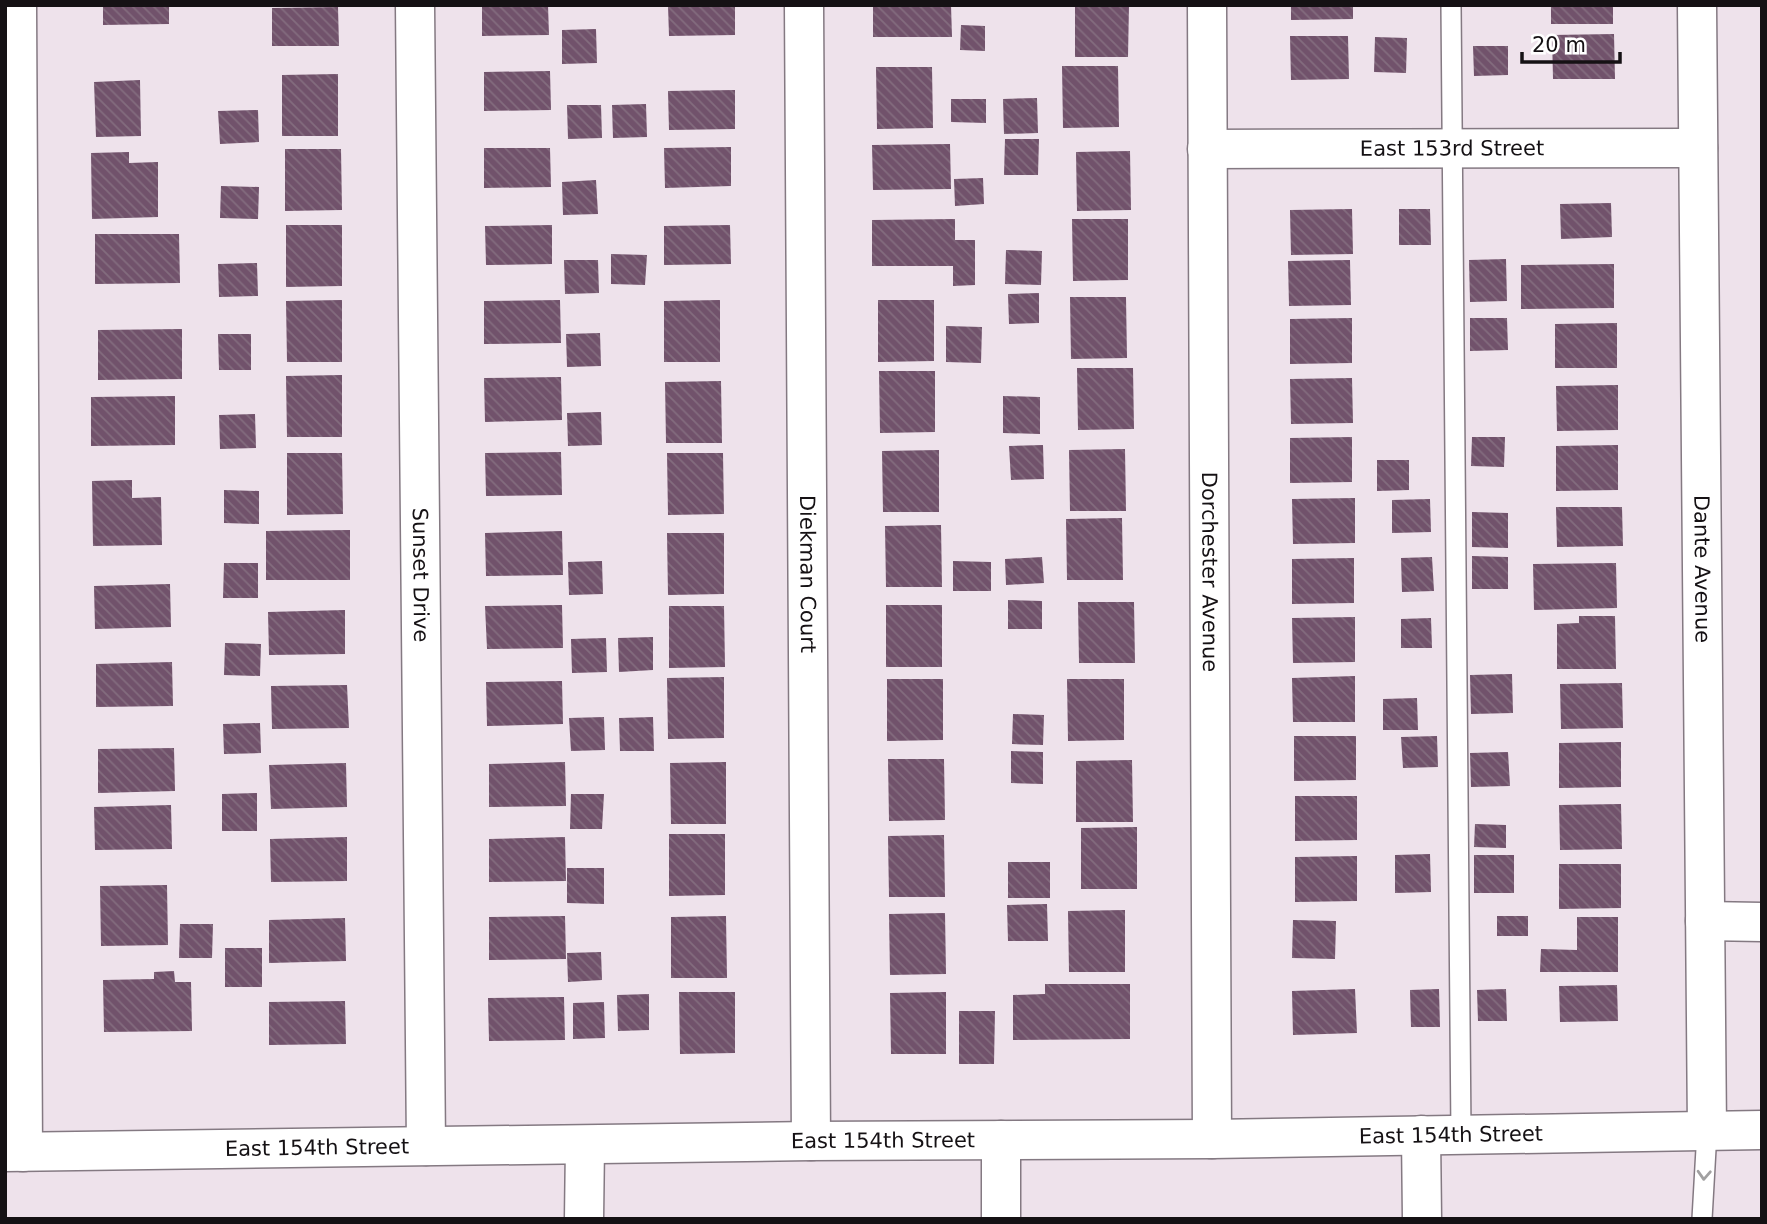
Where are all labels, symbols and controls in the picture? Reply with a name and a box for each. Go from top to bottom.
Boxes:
scale bar [1522,21,1620,65]
text: 20 m [1532,33,1586,57]
street label: East 153rd Street [1360,136,1544,161]
street label: Dorchester Avenue [1197,472,1222,672]
street label: Diekman Court [795,495,820,653]
street label: Dante Avenue [1689,495,1715,643]
street label: Sunset Drive [408,507,433,642]
street label: East 154th Street [1359,1122,1543,1149]
street label: East 154th Street [791,1128,975,1153]
street label: East 154th Street [225,1134,409,1161]
one-way arrow [1697,1170,1712,1181]

